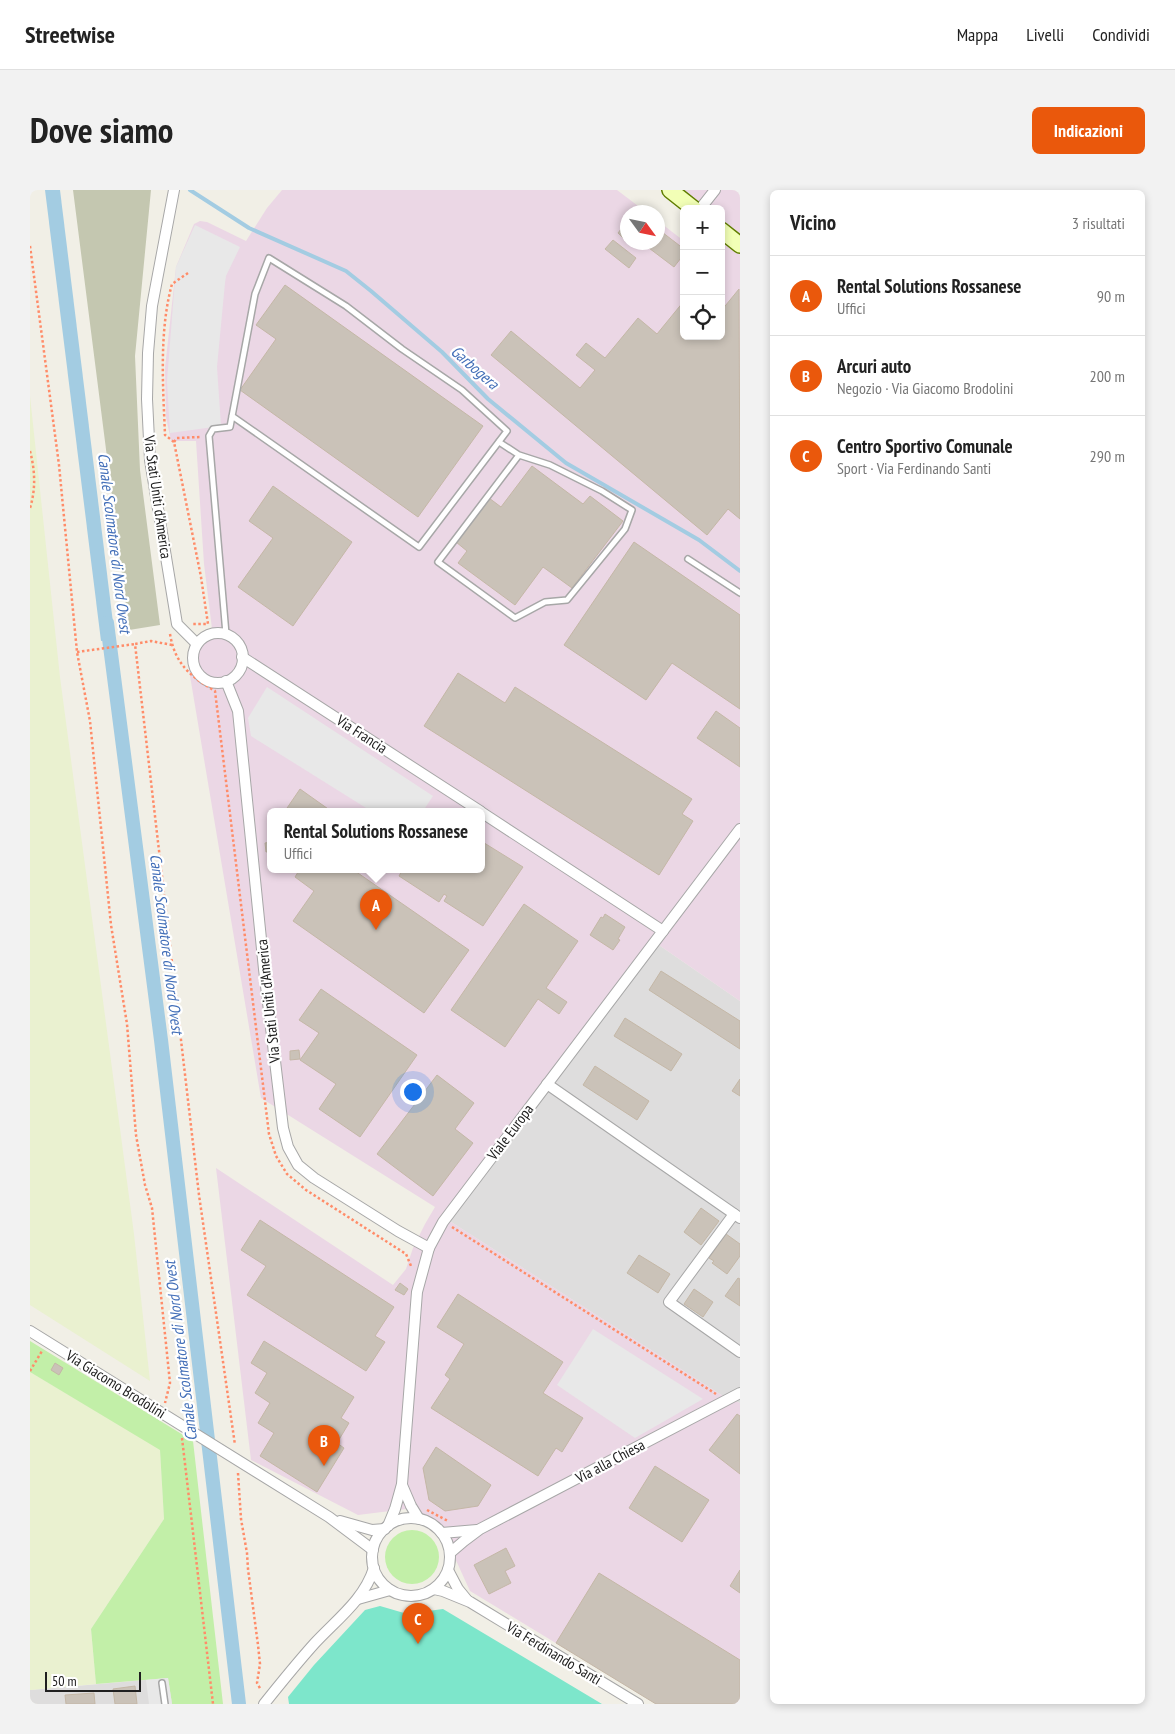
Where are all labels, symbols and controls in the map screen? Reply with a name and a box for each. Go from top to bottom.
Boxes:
text: Streetwise [25,19,115,50]
text: Mappa [957,23,998,46]
text: Livelli [1026,23,1064,46]
text: Condividi [1092,23,1150,46]
text: Dove siamo [30,107,173,153]
button: Indicazioni [1032,107,1145,154]
north arrow [620,205,665,250]
map controls [680,205,725,340]
button: + [680,205,725,250]
text: Vicino [790,209,836,236]
text: 3 risultati [1072,213,1125,233]
button: − [680,250,725,295]
text: Rental Solutions Rossanese [837,274,1021,298]
text: A [802,286,810,306]
text: 90 m [1097,286,1125,306]
button: locate [680,295,725,340]
text: Uffici [837,298,866,318]
water label: Garbogera [447,341,504,394]
text: Arcuri auto [837,354,911,378]
text: B [802,366,810,386]
text: 200 m [1090,366,1125,386]
text: Negozio · Via Giacomo Brodolini [837,378,1014,398]
street label: Via Stati Uniti d'America [140,433,176,560]
text: Centro Sportivo Comunale [837,434,1013,458]
text: C [802,446,810,466]
text: 290 m [1090,446,1125,466]
water label: Canale Scolmatore di Nord Ovest [94,452,136,636]
text: Sport · Via Ferdinando Santi [837,458,991,478]
street label: Via Francia [332,710,391,757]
popup [267,808,485,873]
text: Rental Solutions Rossanese [284,819,468,843]
text: Uffici [284,843,312,863]
water label: Canale Scolmatore di Nord Ovest [146,853,188,1037]
pin: A [360,889,392,930]
street label: Via Stati Uniti d'America [252,938,284,1065]
your location [400,1079,426,1105]
street label: Viale Europa [482,1100,537,1165]
water label: Canale Scolmatore di Nord Ovest [159,1258,201,1442]
street label: Via Giacomo Brodolini [62,1345,169,1422]
pin: B [308,1425,340,1466]
street label: Via alla Chiesa [571,1435,648,1488]
pin: C [402,1603,434,1644]
street label: Via Ferdinando Santi [502,1617,605,1689]
scale bar [45,1669,141,1692]
text: 50 m [52,1672,77,1690]

